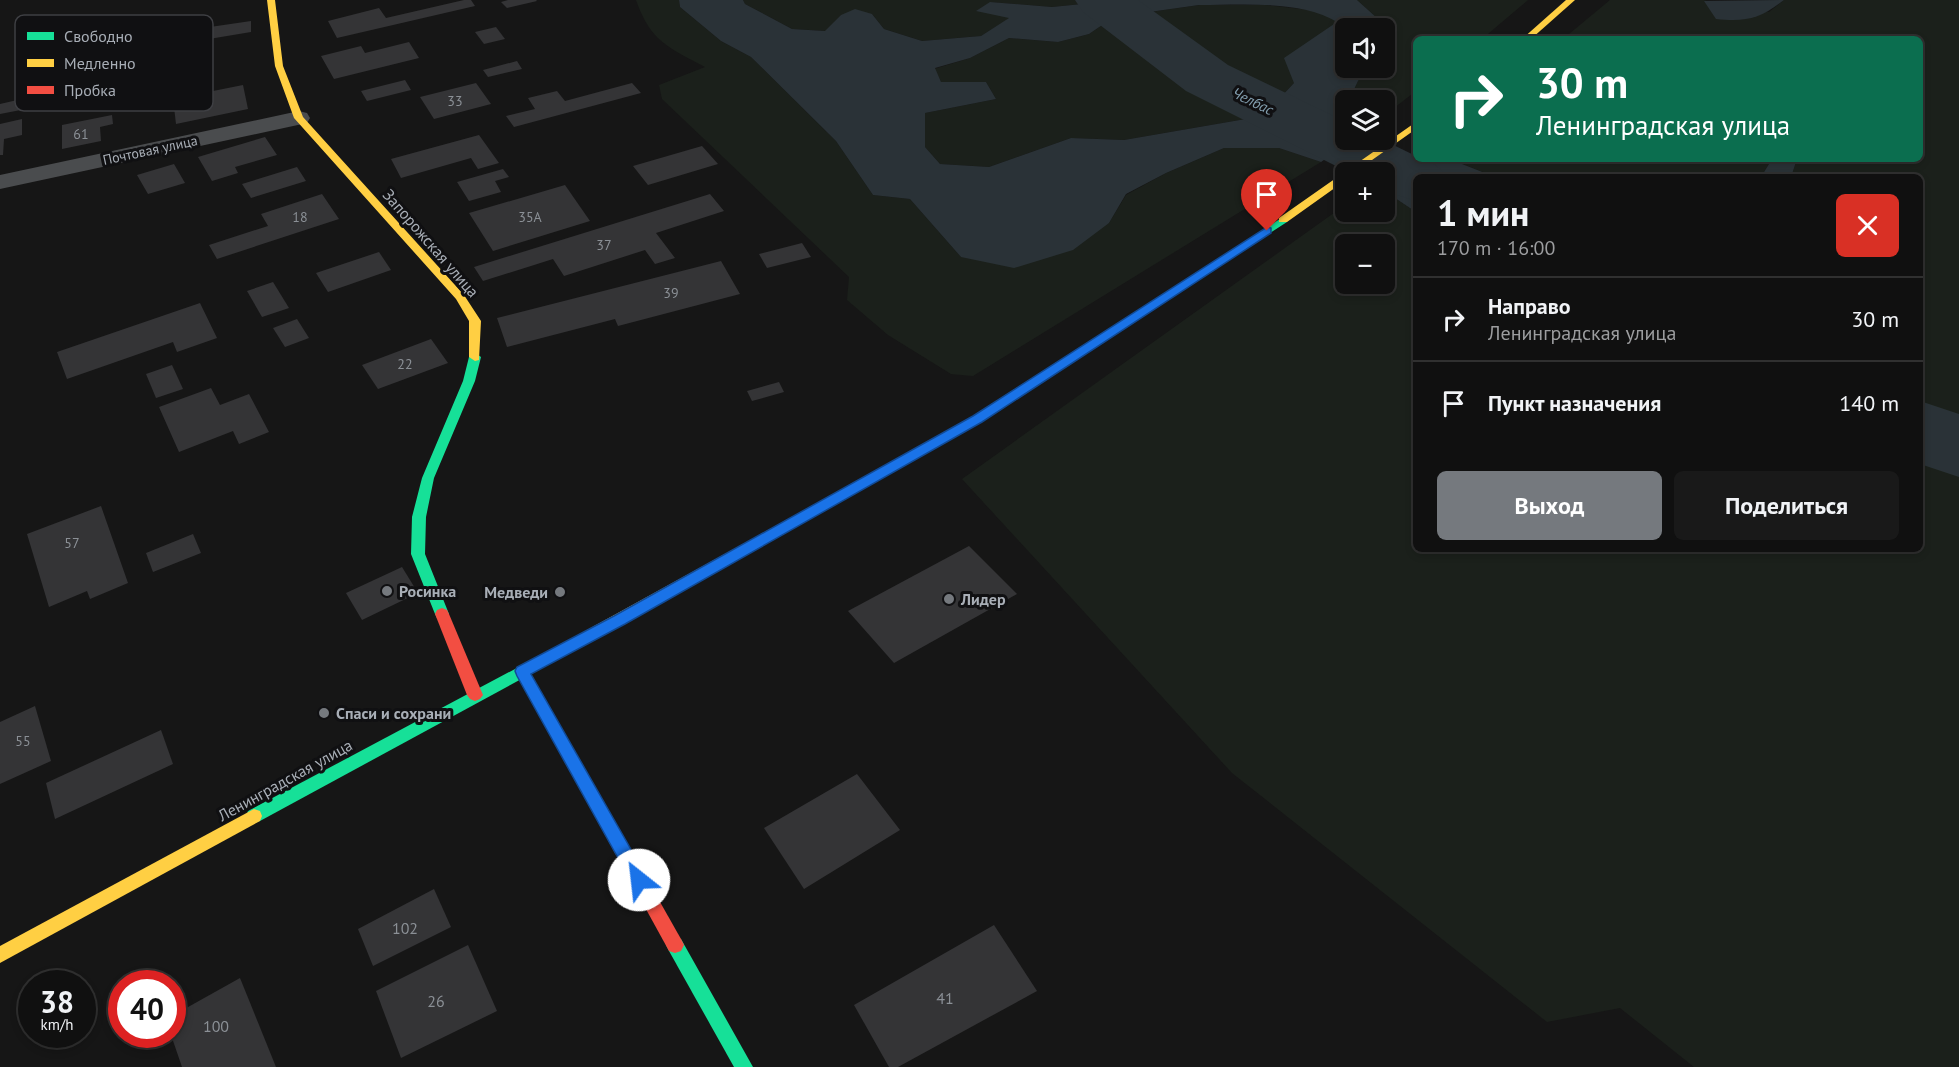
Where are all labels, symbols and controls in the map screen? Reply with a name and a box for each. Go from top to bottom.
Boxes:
legend [15,15,213,111]
map controls [1335,18,1395,294]
button: sound [1335,18,1395,78]
text: Свободно [64,26,133,46]
text: Медленно [64,53,136,73]
text: 30 m [1536,55,1628,110]
icon: right [1437,60,1515,138]
text: Пробка [64,80,116,100]
water label: Челбас [1229,83,1277,119]
button: layers [1335,90,1395,150]
house number: 33 [447,92,463,110]
text: Ленинградская улица [1536,108,1790,142]
house number: 61 [73,125,89,143]
street label: Почтовая улица [101,131,199,169]
button: + [1335,162,1395,222]
pin [1241,169,1292,231]
icon: arrive [1250,178,1283,211]
street label: Запорожская улица [379,185,483,301]
text: 1 мин [1437,189,1529,236]
button: close [1836,194,1899,257]
house number: 18 [292,208,308,226]
house number: 35А [518,208,543,226]
button: − [1335,234,1395,294]
text: 170 m · 16:00 [1437,235,1555,261]
house number: 37 [596,236,612,254]
house number: 39 [663,284,679,302]
text: Направо [1488,292,1571,320]
icon: right [1437,303,1470,336]
text: 30 m [1851,305,1899,333]
text: Ленинградская улица [1488,320,1676,346]
house number: 22 [397,355,413,373]
icon: arrive [1437,387,1470,420]
text: Пункт назначения [1488,389,1661,417]
text: 140 m [1839,389,1899,417]
button: Выход [1437,471,1662,540]
button: Поделиться [1674,471,1899,540]
house number: 57 [64,534,80,552]
place label: Росинка [399,581,456,601]
place label: Медведи [484,582,548,602]
marker: Росинка [380,584,394,598]
marker: Медведи [553,585,567,599]
place label: Лидер [960,589,1006,609]
marker: Лидер [942,592,956,606]
place label: Спаси и сохрани [336,703,451,723]
marker: Спаси и сохрани [317,706,331,720]
house number: 55 [15,732,31,750]
street label: Ленинградская улица [213,735,356,826]
position arrow [607,848,671,912]
house number: 102 [392,918,418,938]
speed limit sign: 40 [108,970,186,1048]
text: 38 [40,982,74,1021]
house number: 41 [936,988,954,1008]
house number: 26 [427,991,445,1011]
text: km/h [41,1015,73,1034]
house number: 100 [203,1016,229,1036]

